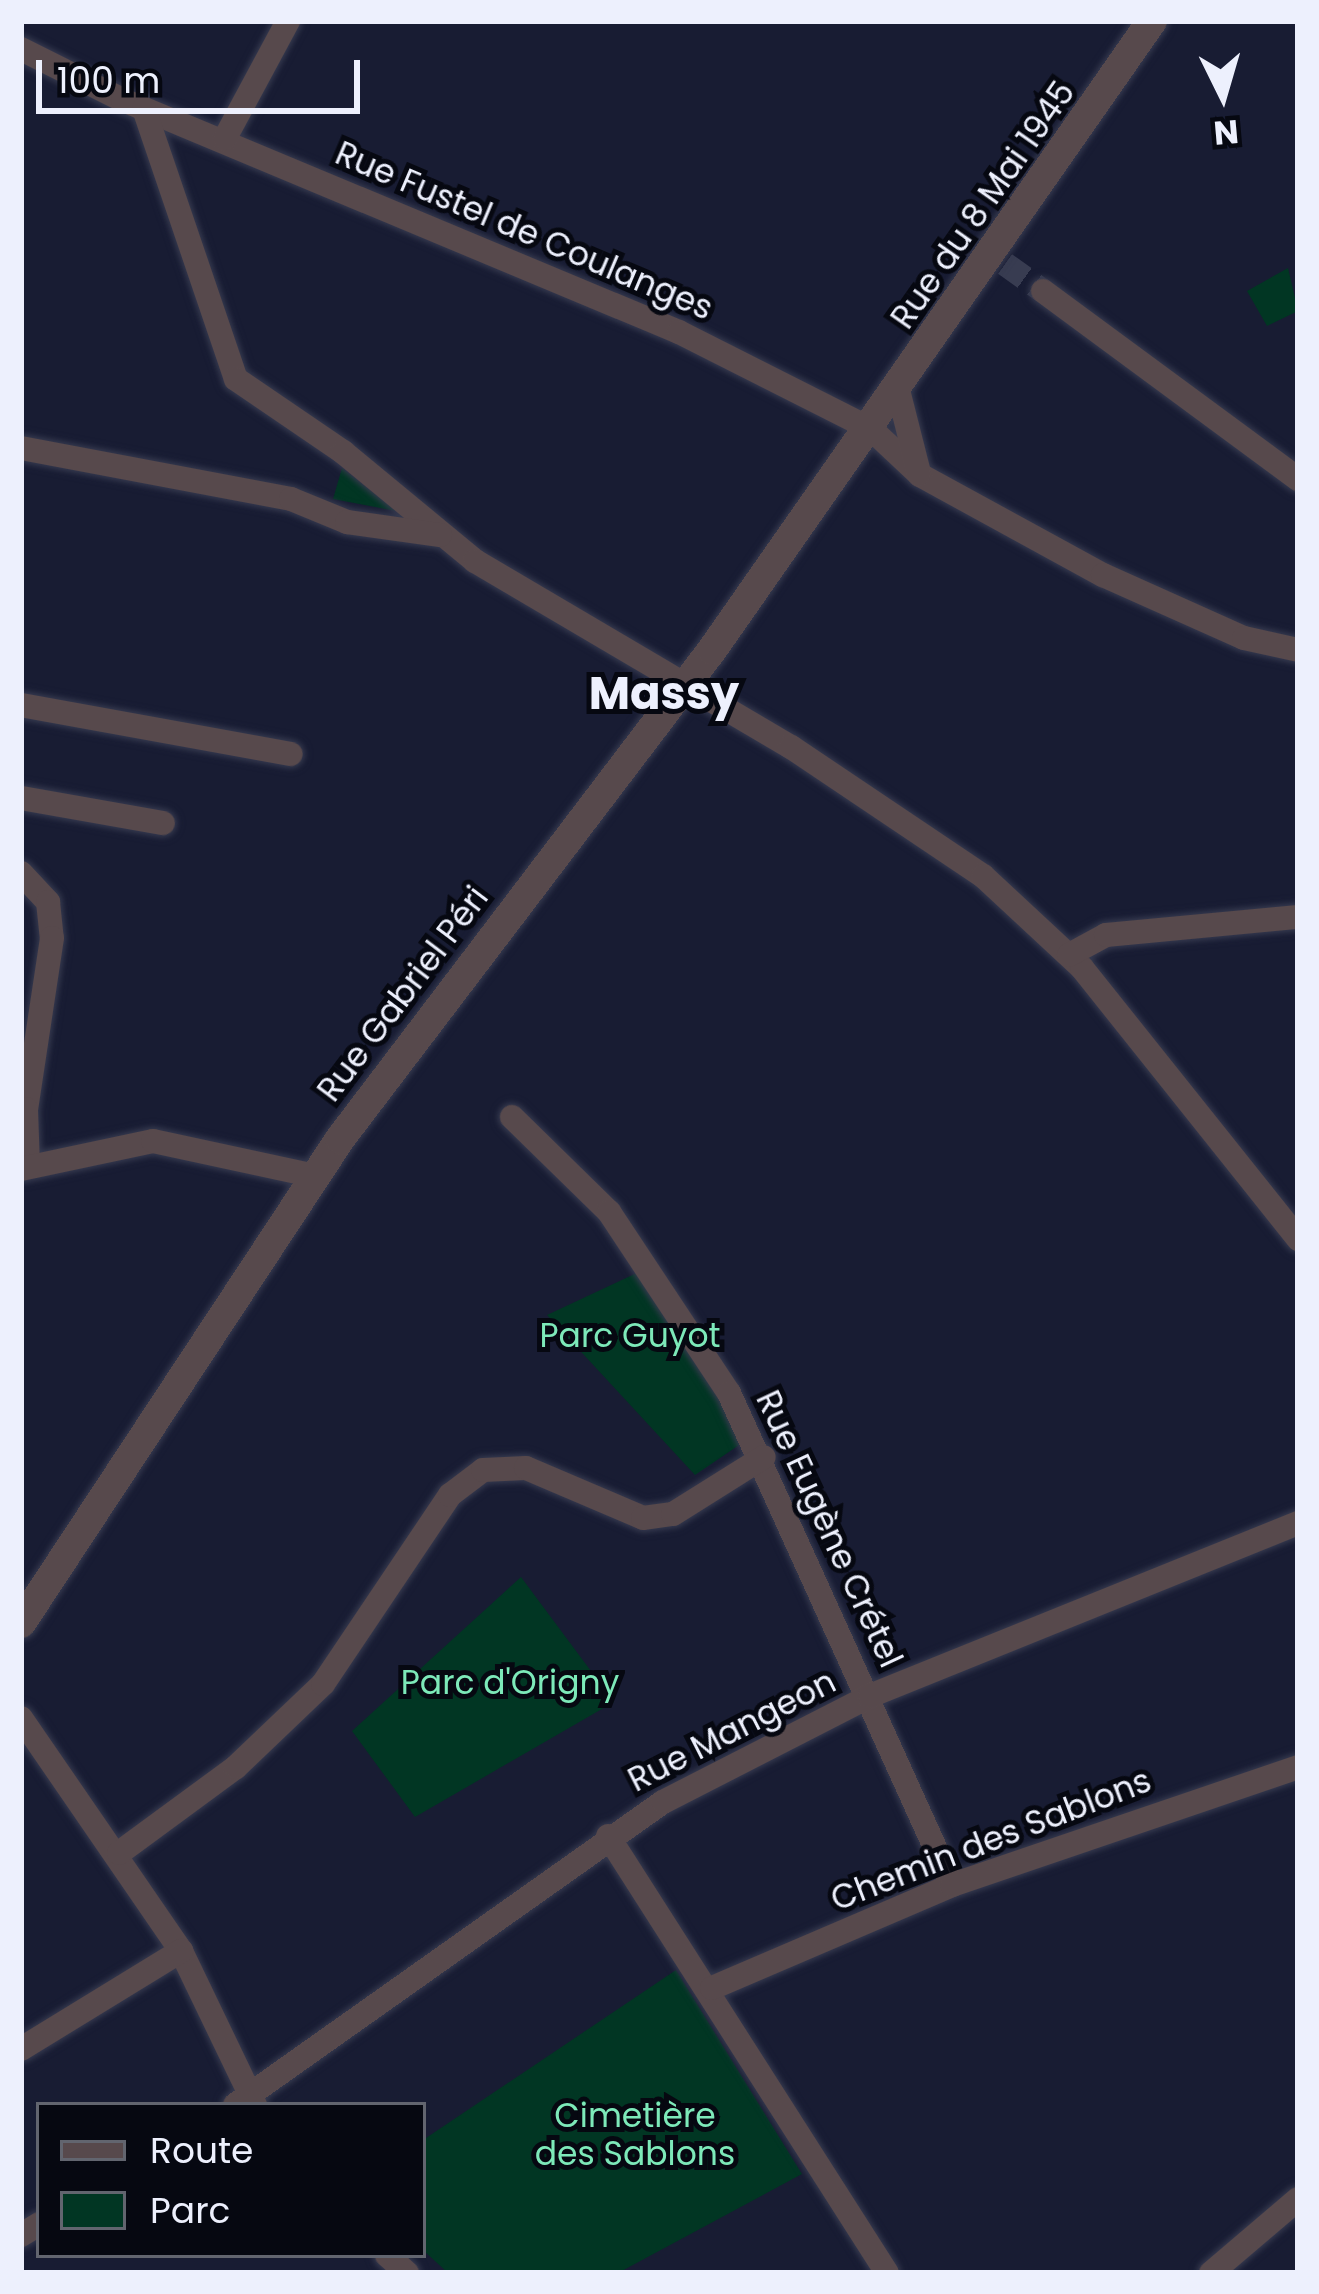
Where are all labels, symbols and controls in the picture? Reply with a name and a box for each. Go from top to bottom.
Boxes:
scale bar [42,36,366,110]
north arrow [1163,36,1283,156]
text: 100 m [57,55,160,106]
street label: Rue du 8 Mai 1945 [883,74,1083,336]
text: N [1212,108,1241,157]
street label: Rue Fustel de Coulanges [330,134,718,328]
district label: Massy [589,667,739,721]
street label: Rue Gabriel Péri [309,879,497,1109]
park label: Parc Guyot [539,1316,721,1356]
street label: Rue Eugène Crétel [748,1384,910,1674]
street label: Rue Mangeon [622,1662,842,1800]
park label: Parc d'Origny [401,1663,619,1703]
street label: Chemin des Sablons [825,1761,1157,1919]
park label: Cimetière des Sablons [535,2096,735,2174]
legend [36,2102,426,2258]
text: Route [150,2125,253,2176]
text: Parc [150,2185,230,2236]

